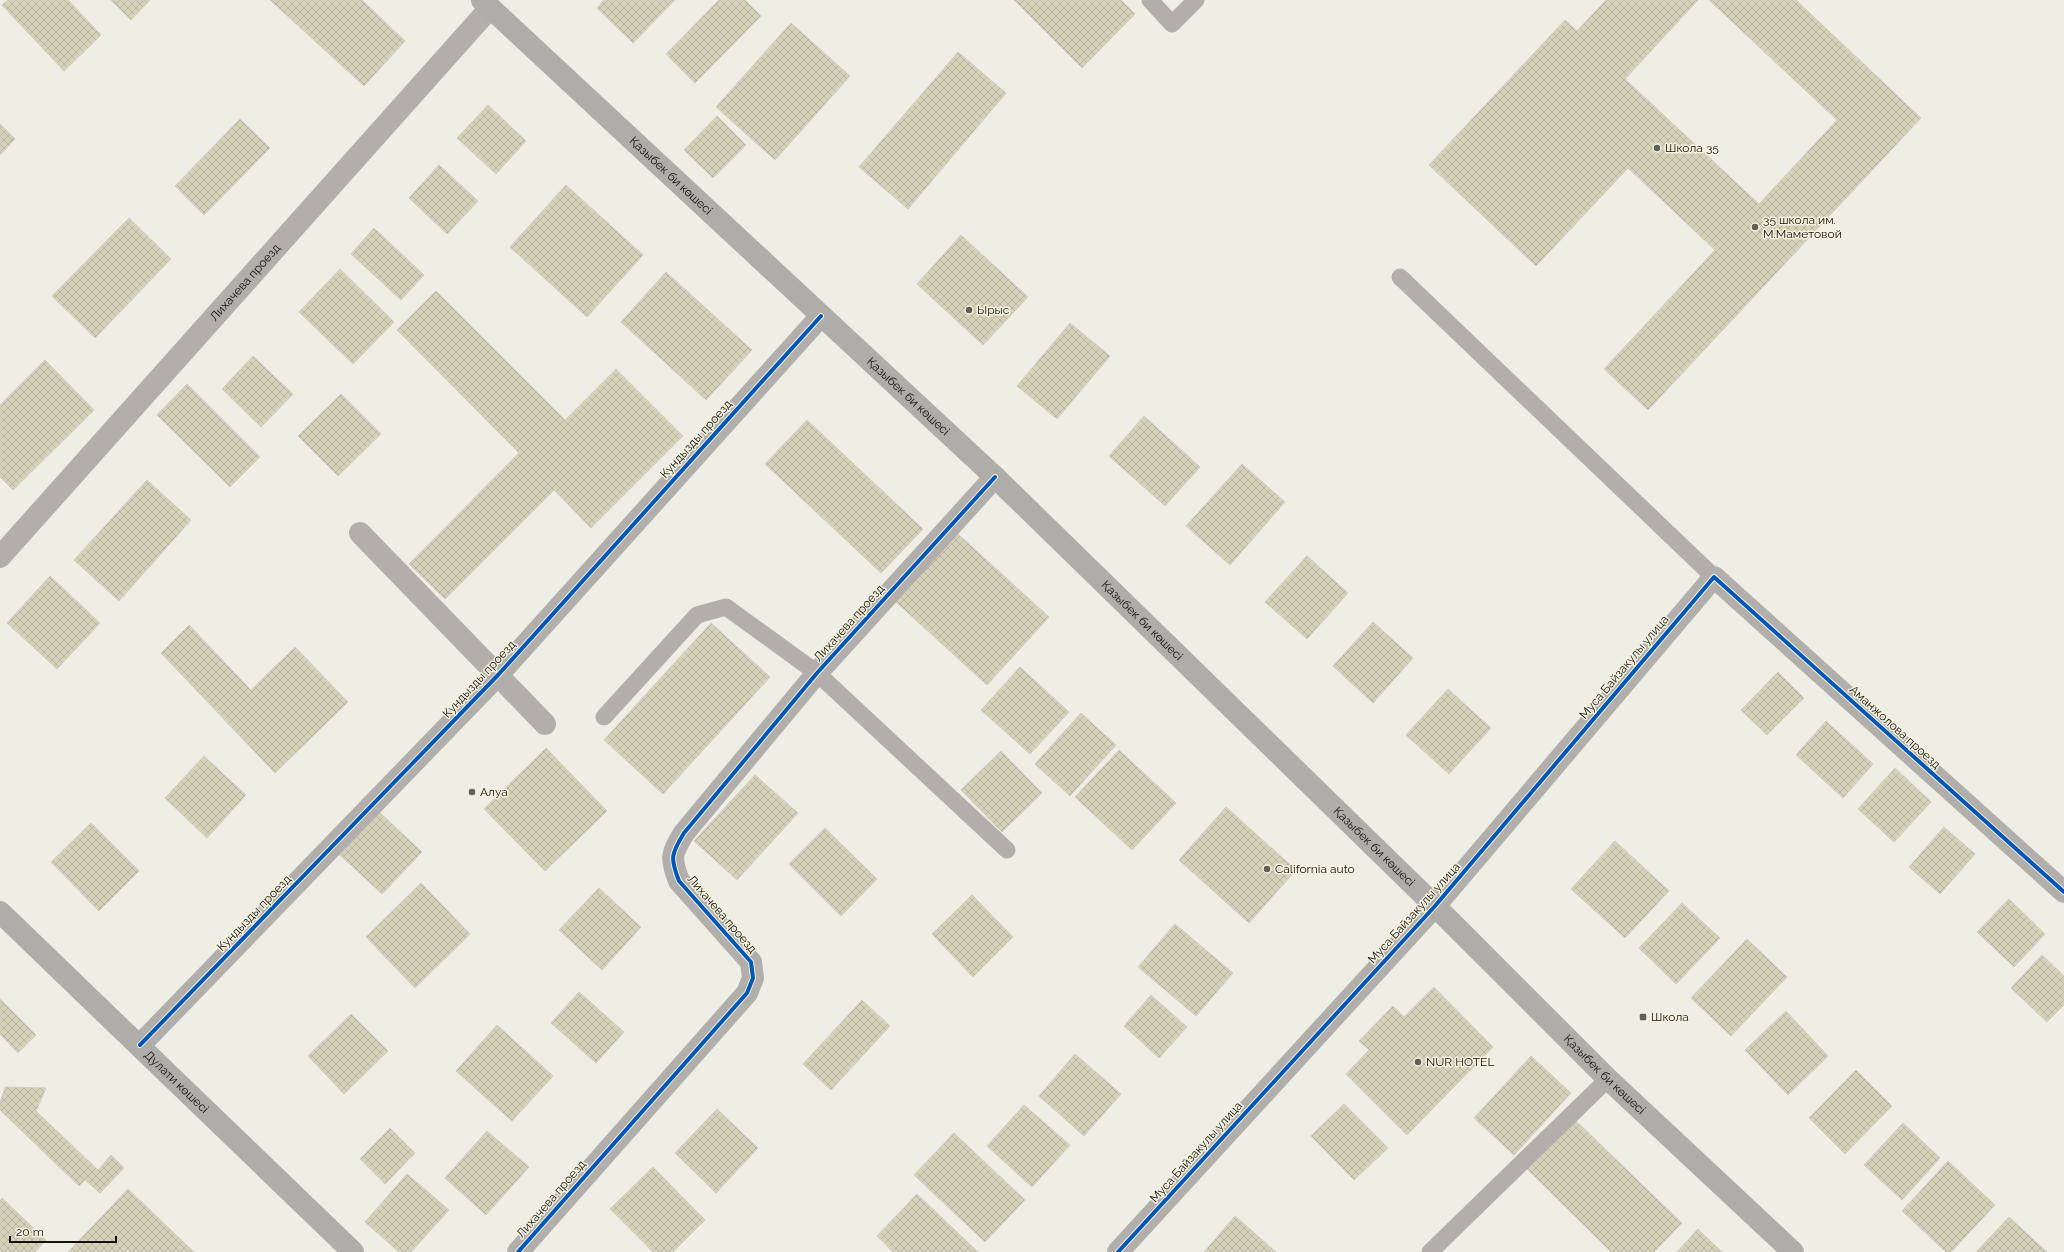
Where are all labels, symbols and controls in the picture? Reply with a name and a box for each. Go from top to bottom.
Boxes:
street label: Қазыбек би көшесі [627,134,715,218]
place label: Школа 35 [1665,141,1719,155]
marker: Школа 35 [1652,143,1662,153]
place label: 35 школа им. М.Маметовой [1763,213,1842,241]
marker: 35 школа им. М.Маметовой [1750,222,1760,232]
street label: Лихачева проезд [207,241,283,324]
place label: Ырыс [977,303,1010,317]
marker: Ырыс [964,305,974,315]
street label: Қазыбек би көшесі [864,354,953,438]
street label: Кундызды проезд [657,397,735,481]
street label: Қазыбек би көшесі [1099,578,1186,663]
street label: Лихачева проезд [811,582,887,664]
street label: Муса Байзакулы улица [1577,612,1671,722]
street label: Кундызды проезд [440,638,518,720]
street label: Аманжолова проезд [1847,682,1943,772]
place label: Алуа [480,785,508,799]
marker: Алуа [467,787,477,797]
street label: Қазыбек би көшесі [1331,804,1418,889]
street label: Муса Байзакулы улица [1365,860,1463,966]
place label: California auto [1275,862,1355,876]
marker: California auto [1262,864,1272,874]
street label: Кундызды проезд [214,872,294,954]
street label: Лихачева проезд [684,872,760,956]
place label: Школа [1651,1010,1689,1024]
marker: Школа [1638,1012,1648,1022]
street label: Қазыбек би көшесі [1561,1032,1648,1117]
street label: Дулати көшесі [141,1048,211,1116]
place label: NUR HOTEL [1426,1055,1494,1069]
marker: NUR HOTEL [1413,1057,1423,1067]
street label: Муса Байзакулы улица [1147,1099,1245,1205]
street label: Лихачева проезд [513,1157,589,1241]
scale bar [10,1218,116,1244]
text: 20 m [16,1225,44,1239]

